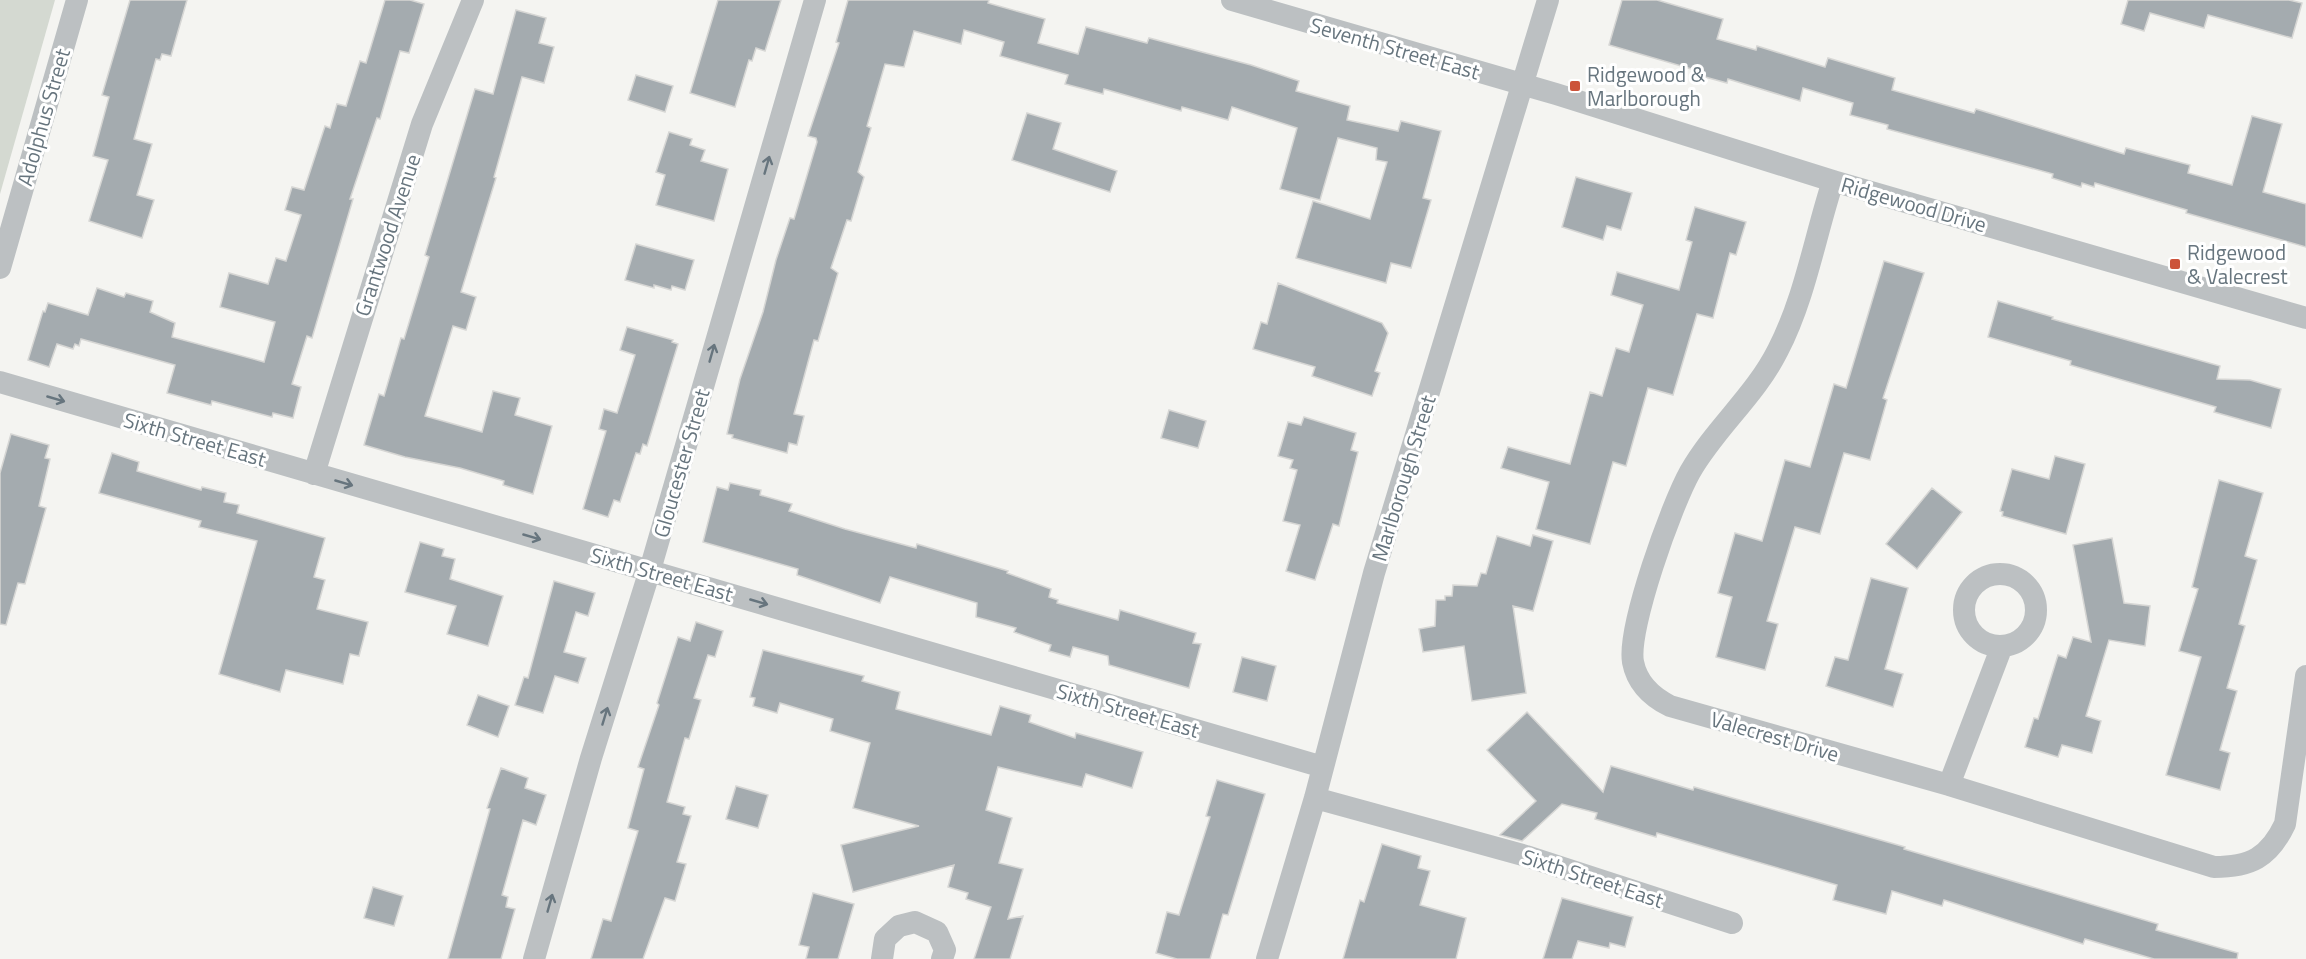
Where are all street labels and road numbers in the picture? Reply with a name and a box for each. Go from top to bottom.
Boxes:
street label: Seventh Street East [1307,9,1484,88]
street label: Adolphus Street [8,44,78,189]
street label: Grantwood Avenue [346,150,428,320]
street label: Ridgewood Drive [1838,168,1990,240]
street label: Gloucester Street [644,384,718,541]
street label: Marlborough Street [1362,390,1444,565]
street label: Sixth Street East [120,403,271,475]
street label: Sixth Street East [587,538,738,610]
street label: Sixth Street East [1053,674,1204,746]
street label: Valecrest Drive [1707,702,1843,770]
street label: Sixth Street East [1518,840,1668,916]

